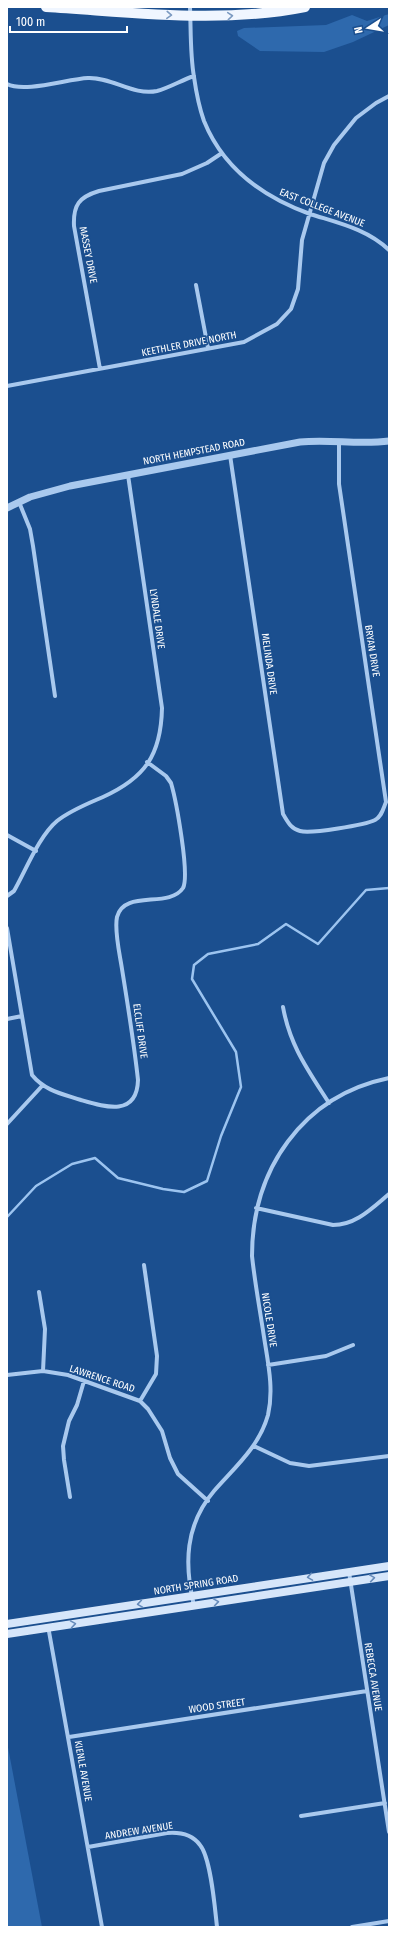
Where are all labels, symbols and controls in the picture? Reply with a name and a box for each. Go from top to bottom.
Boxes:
scale bar [10,8,127,34]
north arrow [348,8,388,48]
one-way arrow [166,10,172,19]
one-way arrow [227,12,233,21]
text: 100 m [16,15,45,29]
text: N [352,25,366,35]
street label: EAST COLLEGE AVENUE [278,186,367,230]
street label: MASSEY DRIVE [77,225,99,285]
street label: KEETHLER DRIVE NORTH [140,329,238,359]
street label: NORTH HEMPSTEAD ROAD [142,436,246,468]
street label: LYNDALE DRIVE [147,588,167,650]
street label: BRYAN DRIVE [362,624,382,678]
street label: MELINDA DRIVE [259,633,279,696]
street label: ELCLIFF DRIVE [130,1003,150,1060]
street label: NICOLE DRIVE [259,1292,279,1348]
street label: LAWRENCE ROAD [68,1363,136,1395]
street label: NORTH SPRING ROAD [153,1572,239,1598]
one-way arrow [307,1573,313,1581]
one-way arrow [369,1574,375,1583]
one-way arrow [213,1598,219,1607]
one-way arrow [137,1599,143,1608]
one-way arrow [70,1620,76,1629]
street label: REBECCA AVENUE [362,1642,384,1712]
street label: WOOD STREET [188,1696,246,1716]
street label: KIENLE AVENUE [72,1740,94,1803]
street label: ANDREW AVENUE [104,1820,174,1842]

